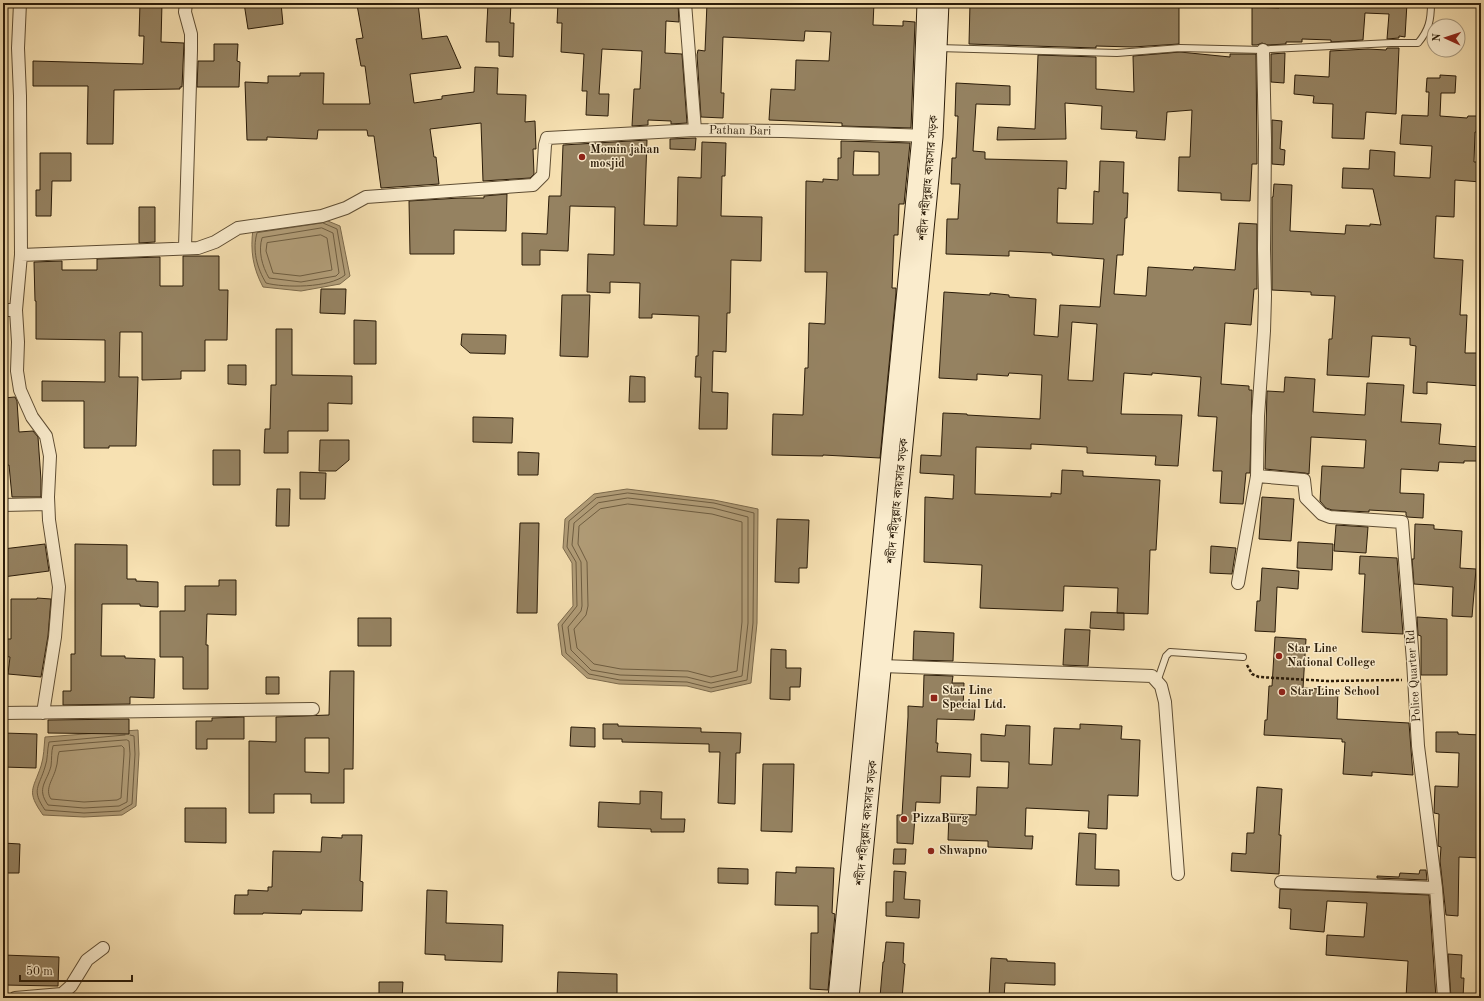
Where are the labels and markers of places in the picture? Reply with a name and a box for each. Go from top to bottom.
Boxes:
place label: Momin jahan mosjid [590,144,660,170]
marker: Momin jahan mosjid [577,152,587,162]
place label: Star Line National College [1287,643,1376,669]
marker: Star Line National College [1274,651,1284,661]
place label: Star Line Special Ltd. [942,685,1006,711]
place label: Star Line School [1290,686,1380,698]
marker: Star Line School [1277,687,1287,697]
marker: Star Line Special Ltd. [929,693,939,703]
place label: PizzaBurg [912,813,968,825]
marker: PizzaBurg [899,814,909,824]
place label: Shwapno [939,845,987,857]
marker: Shwapno [926,846,936,856]

